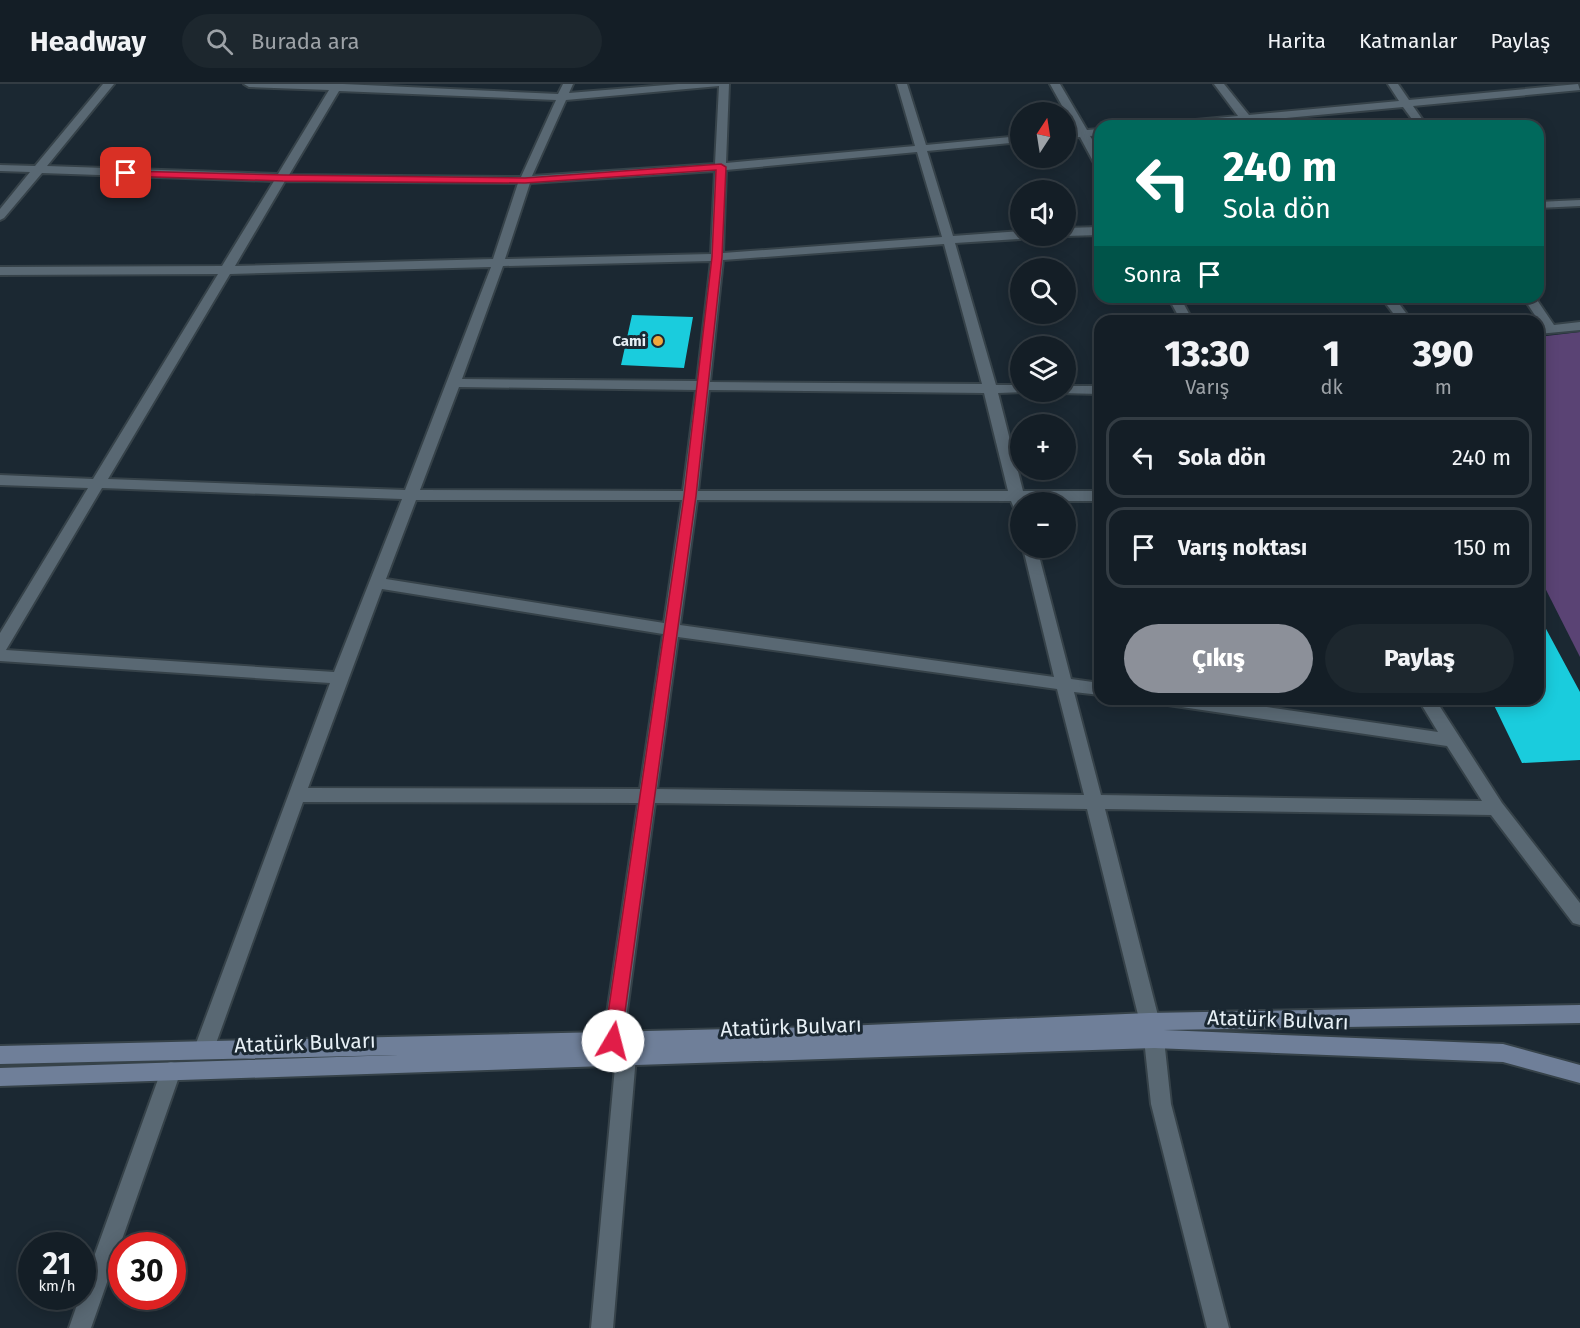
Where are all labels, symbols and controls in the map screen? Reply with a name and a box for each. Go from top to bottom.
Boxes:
search box [182,14,602,68]
text: Headway [30,25,146,58]
icon: search [203,25,236,58]
text: Burada ara [251,28,359,55]
text: Harita [1267,28,1326,54]
text: Katmanlar [1359,28,1457,54]
text: Paylaş [1490,28,1550,54]
north arrow [1010,102,1076,168]
map controls [1010,102,1076,558]
text: 240 m [1223,142,1337,192]
icon: left [1124,144,1202,222]
pin [100,147,151,198]
icon: arrive [109,156,142,189]
button: sound [1010,180,1076,246]
text: Sola dön [1223,193,1331,225]
button: search [1010,258,1076,324]
icon: arrive [1193,258,1226,291]
text: Sonra [1124,261,1181,288]
place label: Cami [612,332,646,350]
text: 13:30 [1164,332,1250,376]
text: 1 [1323,332,1340,376]
text: 390 [1413,332,1474,376]
marker: Cami [651,334,665,348]
button: layers [1010,336,1076,402]
text: Varış [1185,375,1229,399]
text: dk [1320,375,1343,399]
text: m [1435,375,1452,399]
button: + [1010,414,1076,480]
icon: left [1127,441,1160,474]
text: Sola dön [1178,444,1266,471]
text: 240 m [1452,444,1511,471]
button: − [1010,492,1076,558]
icon: arrive [1127,531,1160,564]
text: Varış noktası [1178,534,1307,561]
text: 150 m [1453,534,1511,561]
button: Çıkış [1124,624,1313,693]
button: Paylaş [1325,624,1514,693]
street label: Atatürk Bulvarı [1207,1005,1349,1035]
position arrow [581,1009,645,1073]
street label: Atatürk Bulvarı [720,1012,862,1042]
street label: Atatürk Bulvarı [234,1028,376,1058]
speed limit sign: 30 [108,1232,186,1310]
text: 21 [43,1246,71,1282]
text: km/h [38,1277,76,1295]

